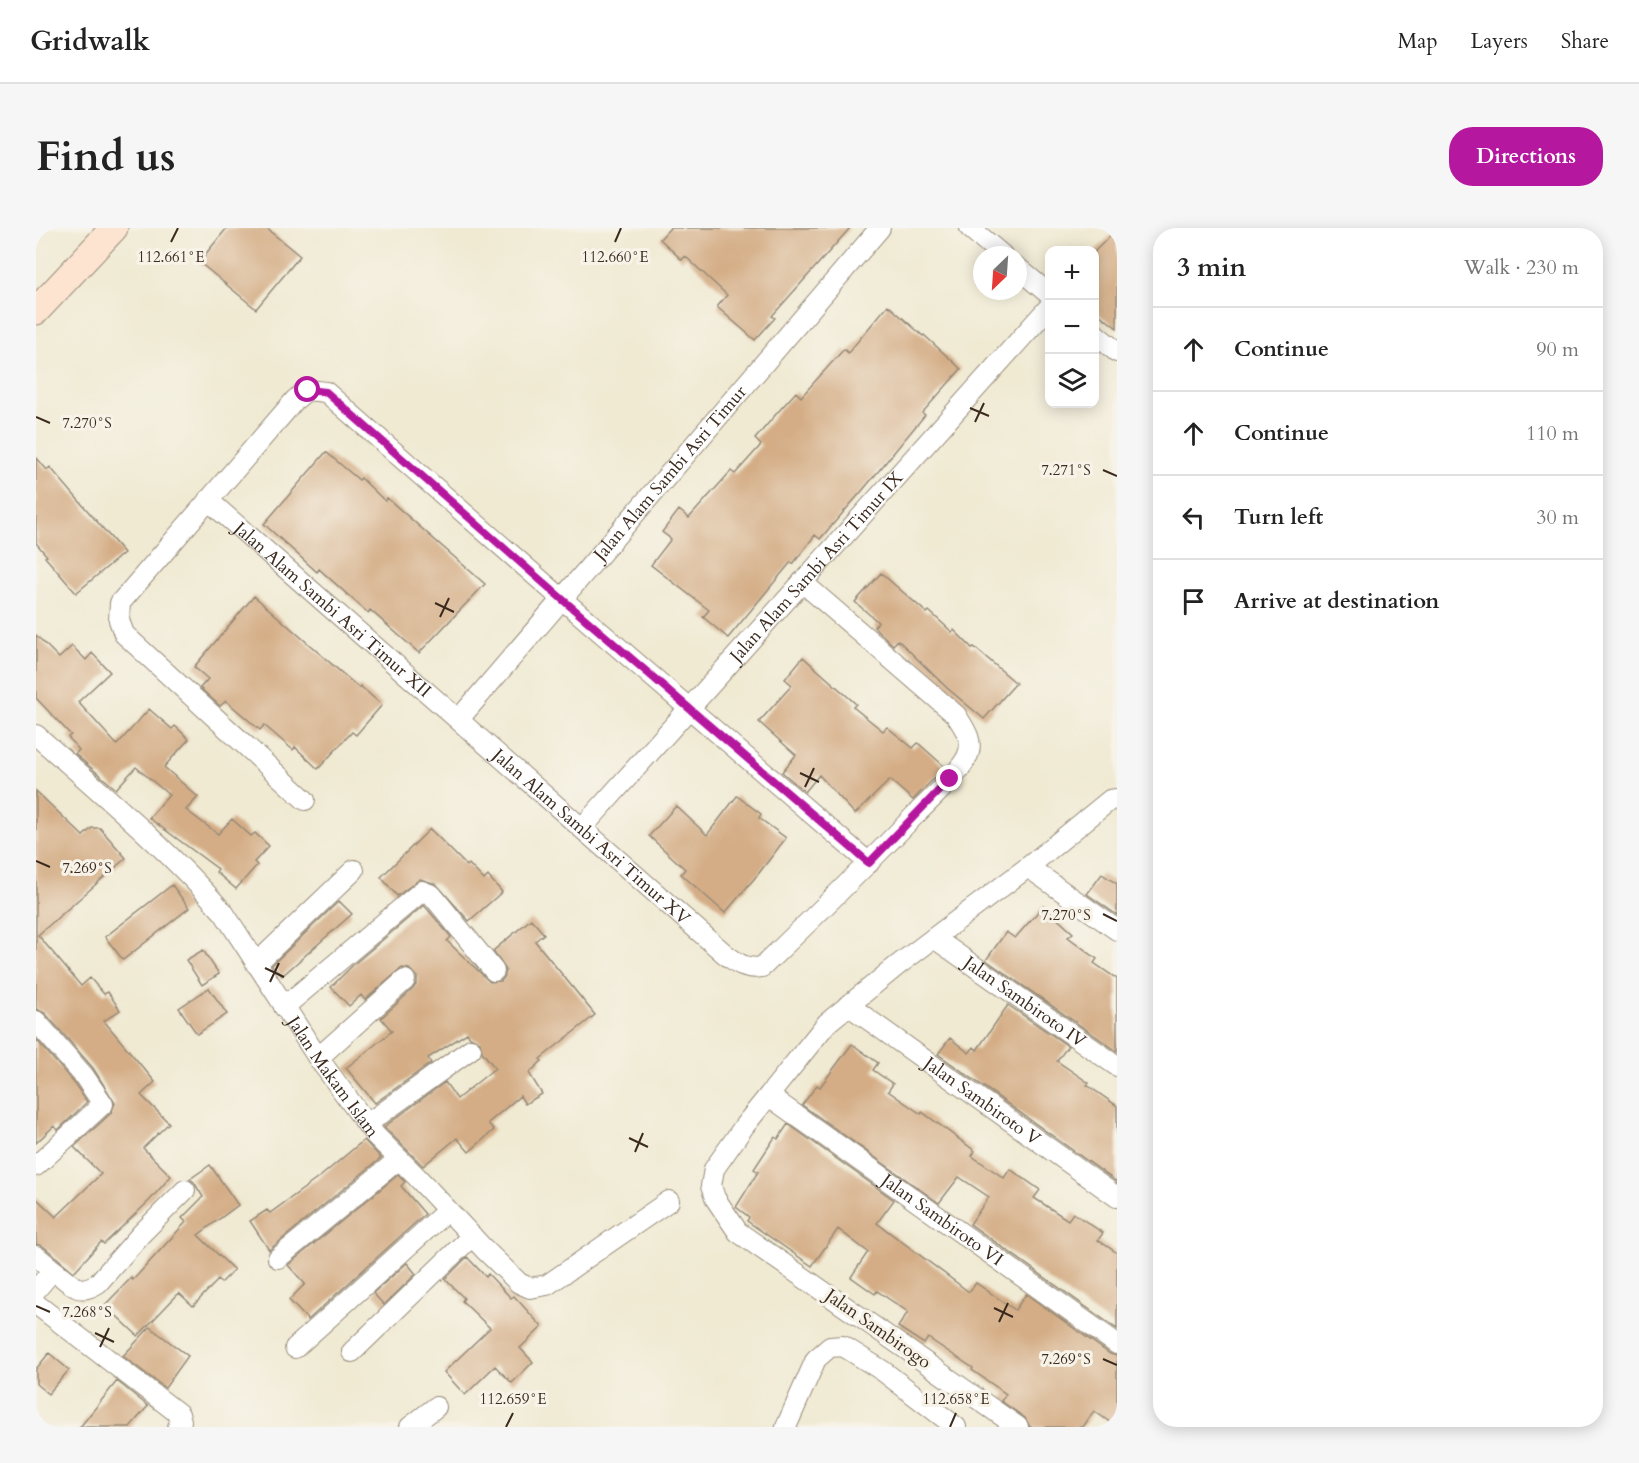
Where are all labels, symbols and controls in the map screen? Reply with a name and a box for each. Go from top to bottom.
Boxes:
text: Gridwalk [30,22,150,60]
text: Map [1398,27,1438,56]
text: Layers [1471,27,1528,56]
text: Share [1561,27,1609,56]
button: Directions [1449,127,1603,186]
text: Find us [36,128,176,185]
north arrow [973,246,1027,300]
map controls [1045,246,1099,408]
button: + [1045,246,1099,300]
text: 112.661°E [138,247,204,267]
text: 112.660°E [582,247,648,267]
text: 3 min [1177,250,1246,285]
text: Walk · 230 m [1464,254,1579,281]
button: − [1045,300,1099,354]
icon: ahead [1177,333,1210,366]
text: Continue [1234,334,1329,364]
text: 90 m [1536,336,1579,363]
button: layers [1045,354,1099,408]
route start [294,376,320,402]
street label: Jalan Alam Sambi Asri Timur [586,380,752,568]
text: 7.270°S [62,413,112,433]
icon: ahead [1177,417,1210,450]
text: Continue [1234,418,1329,448]
text: 110 m [1526,420,1579,447]
text: 7.271°S [1041,460,1091,480]
street label: Jalan Alam Sambi Asri Timur IX [722,465,909,670]
icon: left [1177,501,1210,534]
text: Turn left [1234,502,1323,532]
text: 30 m [1536,504,1579,531]
street label: Jalan Alam Sambi Asri Timur XII [226,514,437,703]
icon: arrive [1177,585,1210,618]
text: Arrive at destination [1234,586,1439,616]
street label: Jalan Alam Sambi Asri Timur XV [485,741,696,931]
route end [936,765,962,791]
text: 7.269°S [62,858,112,878]
text: 7.270°S [1041,905,1091,925]
street label: Jalan Sambiroto IV [956,948,1092,1054]
street label: Jalan Makam Islam [280,1009,386,1143]
street label: Jalan Sambiroto V [916,1049,1046,1152]
street label: Jalan Sambiroto VI [874,1166,1008,1272]
street label: Jalan Sambirogo [818,1281,936,1375]
text: 7.268°S [62,1302,112,1322]
text: 7.269°S [1041,1349,1091,1369]
text: 112.659°E [480,1389,546,1409]
text: 112.658°E [923,1389,989,1409]

